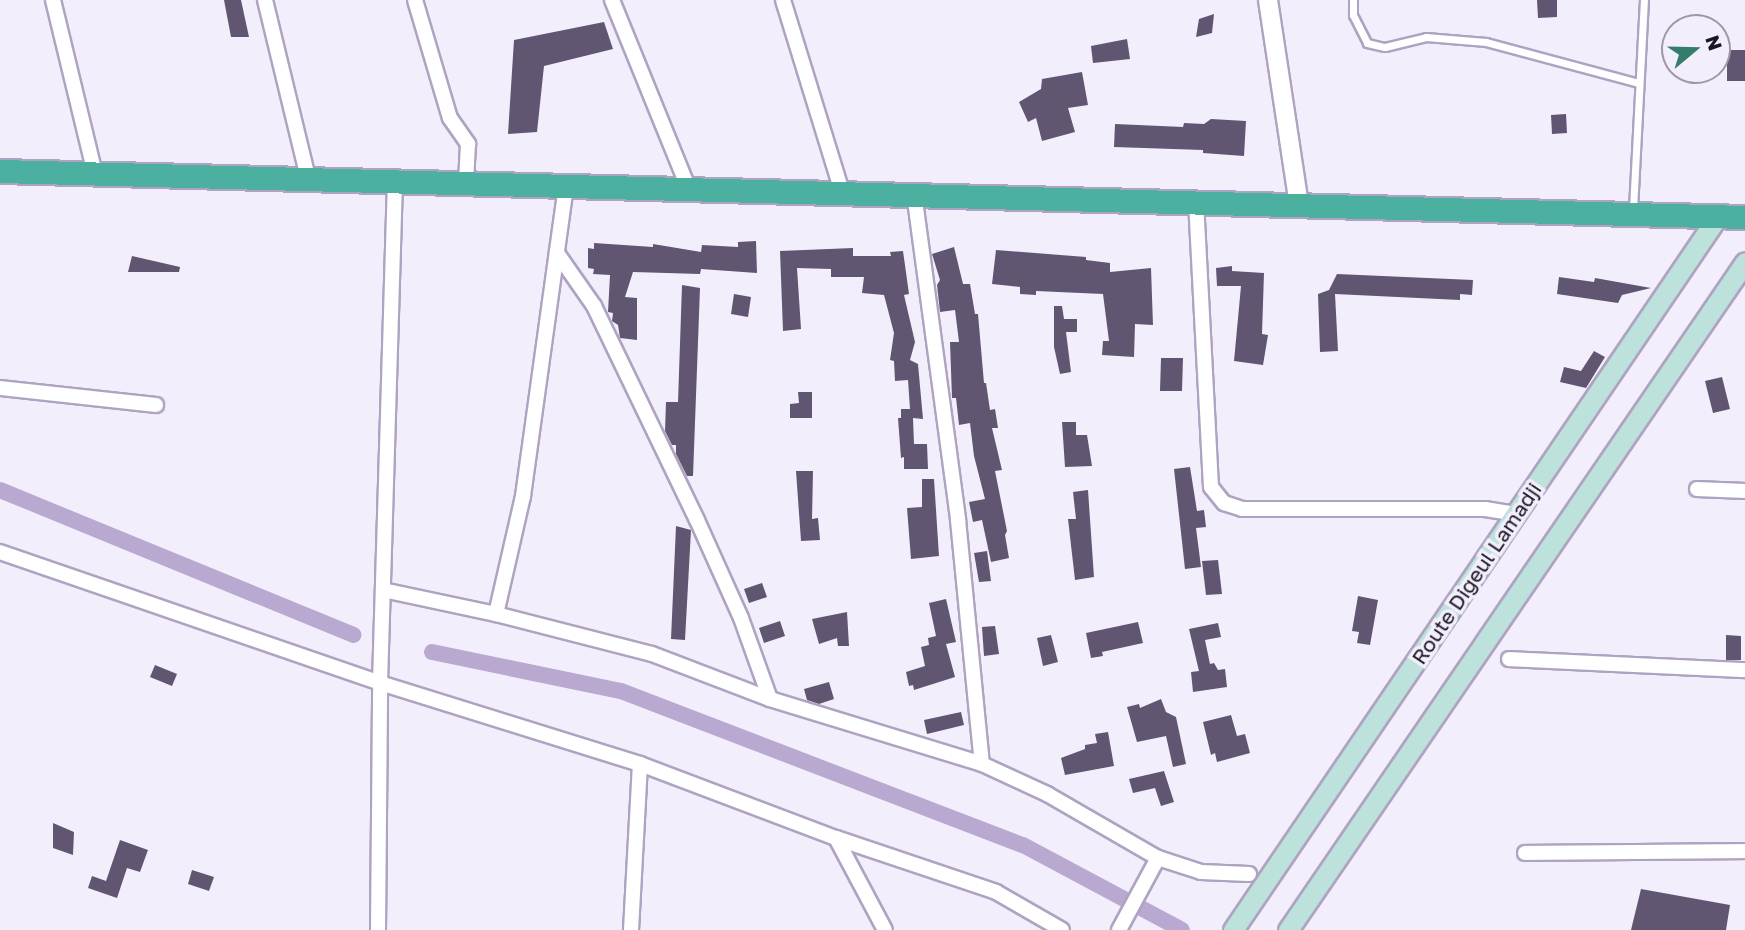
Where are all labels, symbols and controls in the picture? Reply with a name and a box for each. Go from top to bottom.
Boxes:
north arrow [1661,14,1731,84]
text: N [1701,32,1728,53]
street label: Route Digeul Lamadji [1406,477,1546,669]

